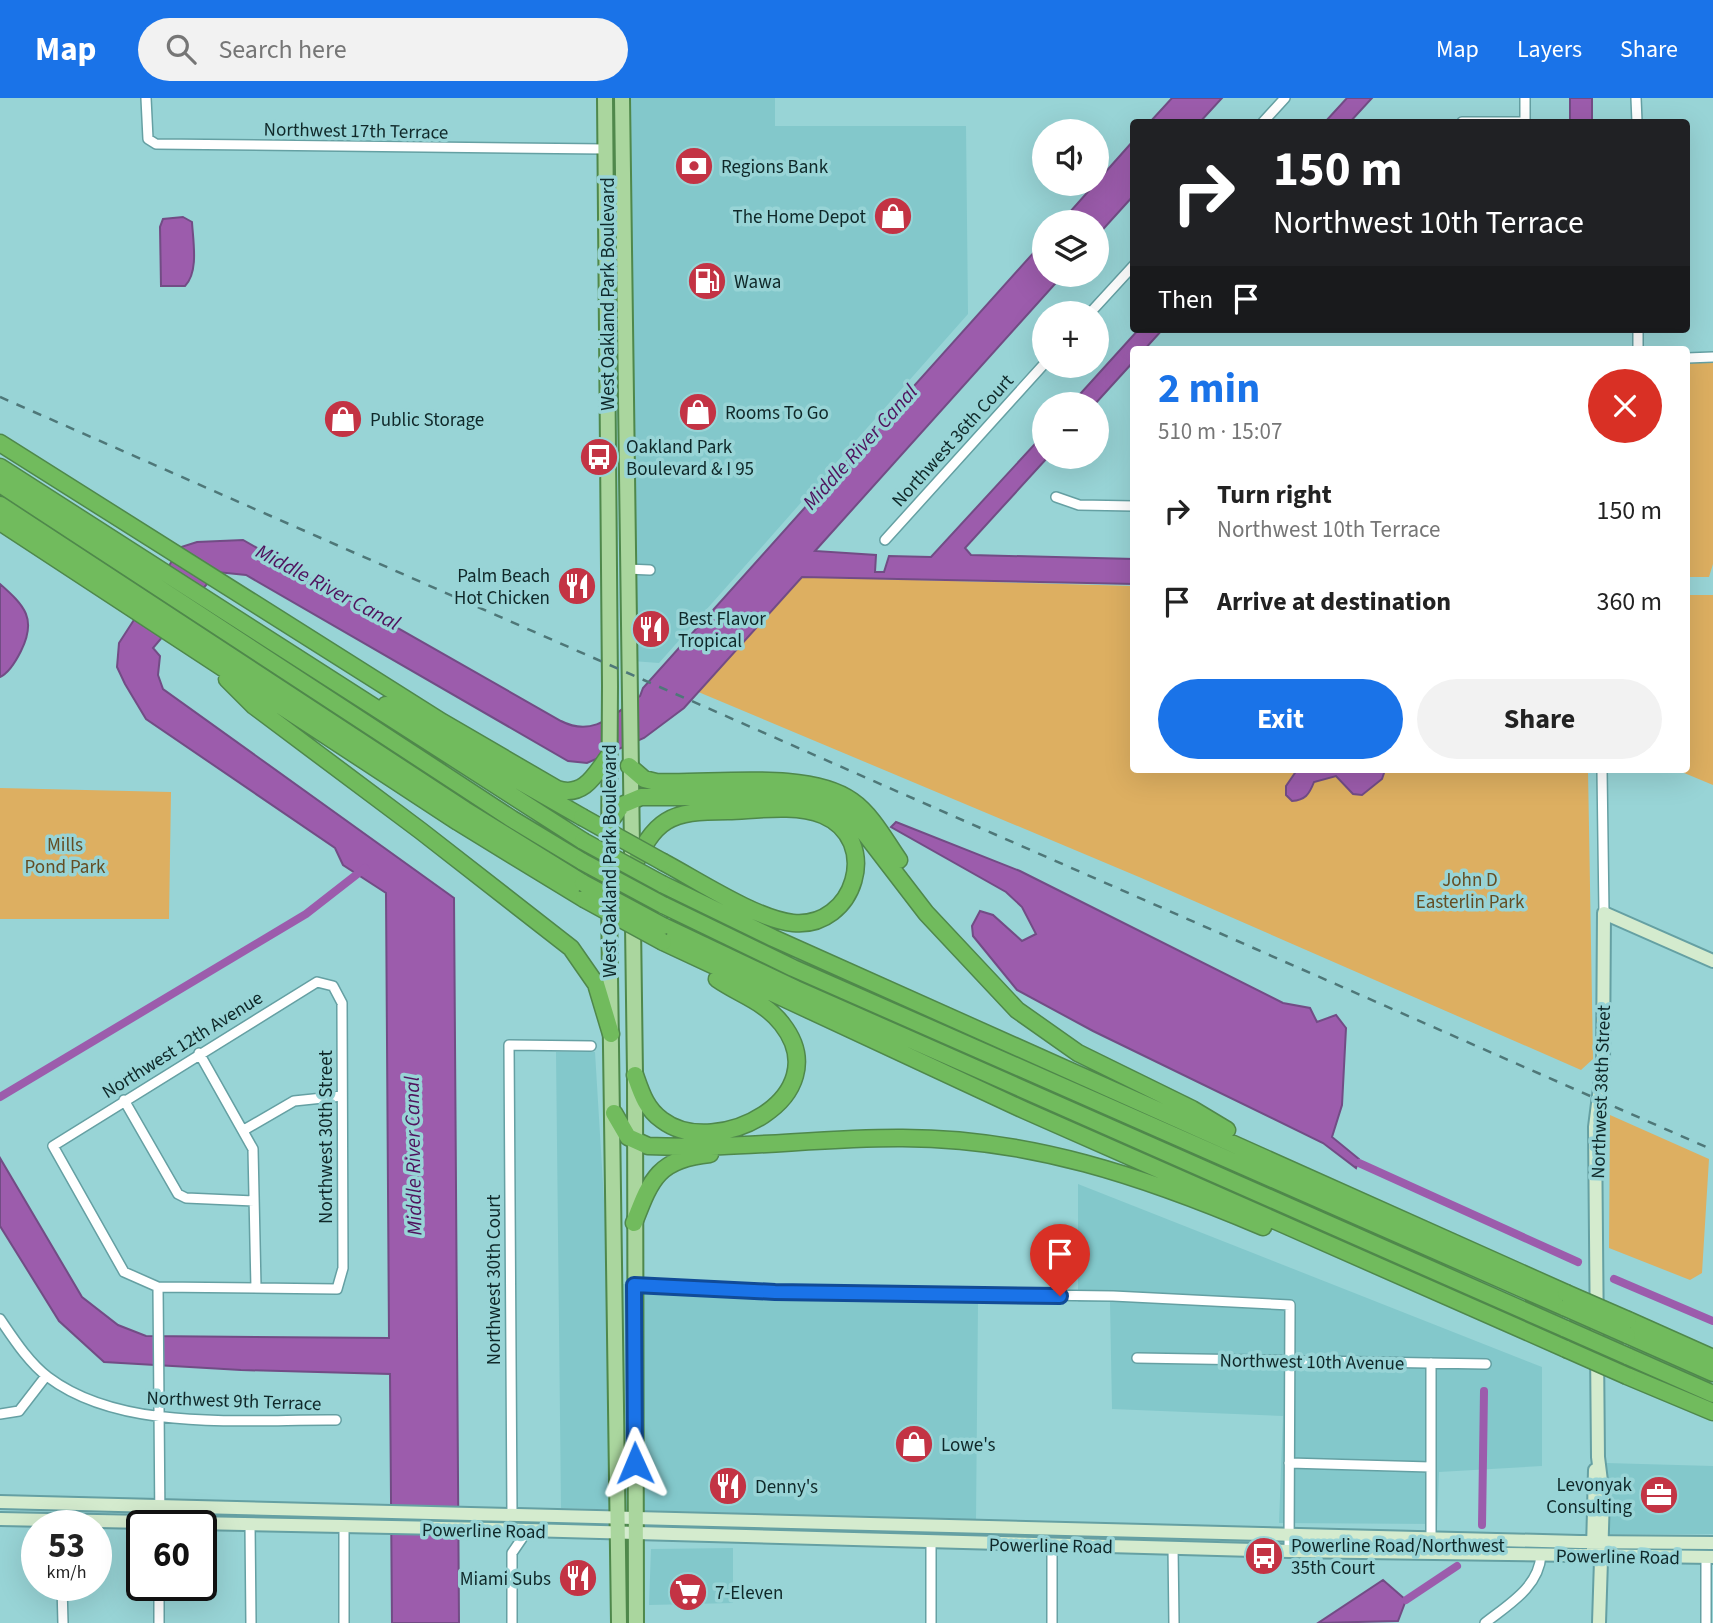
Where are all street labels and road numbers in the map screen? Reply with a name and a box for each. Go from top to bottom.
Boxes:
street label: Northwest 17th Terrace [263,116,448,147]
street label: West Oakland Park Boulevard [595,177,622,411]
street label: Northwest 36th Court [886,368,1021,513]
street label: West Oakland Park Boulevard [597,744,624,978]
street label: Northwest 12th Avenue [97,985,268,1106]
street label: Northwest 38th Street [1585,1004,1618,1179]
street label: Northwest 30th Street [313,1050,340,1224]
street label: Northwest 30th Court [481,1194,508,1365]
street label: Northwest 10th Avenue [1219,1347,1405,1378]
street label: Northwest 9th Terrace [146,1385,322,1418]
street label: Powerline Road [422,1517,546,1546]
street label: Powerline Road [989,1532,1113,1561]
street label: Powerline Road [1556,1543,1680,1572]

